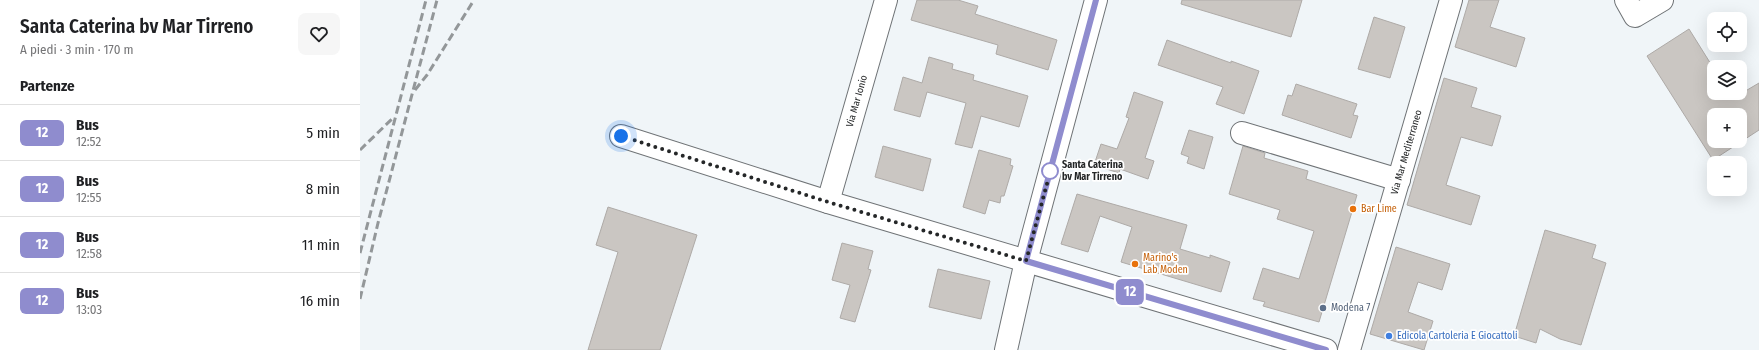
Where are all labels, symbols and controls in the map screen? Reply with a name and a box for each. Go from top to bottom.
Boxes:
map controls [1707,12,1747,196]
button: locate [1707,12,1747,52]
button: heart [298,13,340,55]
text: Santa Caterina bv Mar Tirreno [20,15,253,38]
text: A piedi · 3 min · 170 m [20,42,134,57]
button: layers [1707,60,1747,100]
street label: Via Mar Ionio [844,74,870,129]
text: Partenze [20,77,75,95]
street label: Via Mar Mediterraneo [1389,108,1425,196]
button: + [1707,108,1747,148]
text: Bus [76,116,99,134]
text: 12 [36,124,48,141]
text: 5 min [306,124,340,142]
your location [611,126,631,146]
text: 12:52 [76,134,101,149]
button: − [1707,156,1747,196]
place label: Santa Caterina bv Mar Tirreno [1062,159,1123,183]
marker: Santa Caterina bv Mar Tirreno [1041,162,1059,180]
text: Bus [76,172,99,190]
text: 12 [36,180,48,197]
text: 8 min [306,180,340,198]
text: 12:55 [76,190,101,205]
place label: Bar Lime [1361,203,1397,215]
marker: Bar Lime [1348,204,1358,214]
text: Bus [76,228,99,246]
text: 12 [36,236,48,253]
text: 11 min [302,236,340,254]
text: 12:58 [76,246,102,261]
place label: Marino's Lab Moden [1143,252,1188,276]
marker: Marino's Lab Moden [1130,259,1140,269]
line badge: 12 [1112,279,1148,305]
text: 12 [1124,283,1136,300]
text: Bus [76,284,99,302]
text: 12 [36,292,48,309]
text: 16 min [300,292,340,310]
text: 13:03 [76,302,102,317]
place label: Modena 7 [1331,302,1370,314]
marker: Modena 7 [1318,303,1328,313]
place label: Edicola Cartoleria E Giocattoli [1397,330,1518,342]
marker: Edicola Cartoleria E Giocattoli [1384,331,1394,341]

